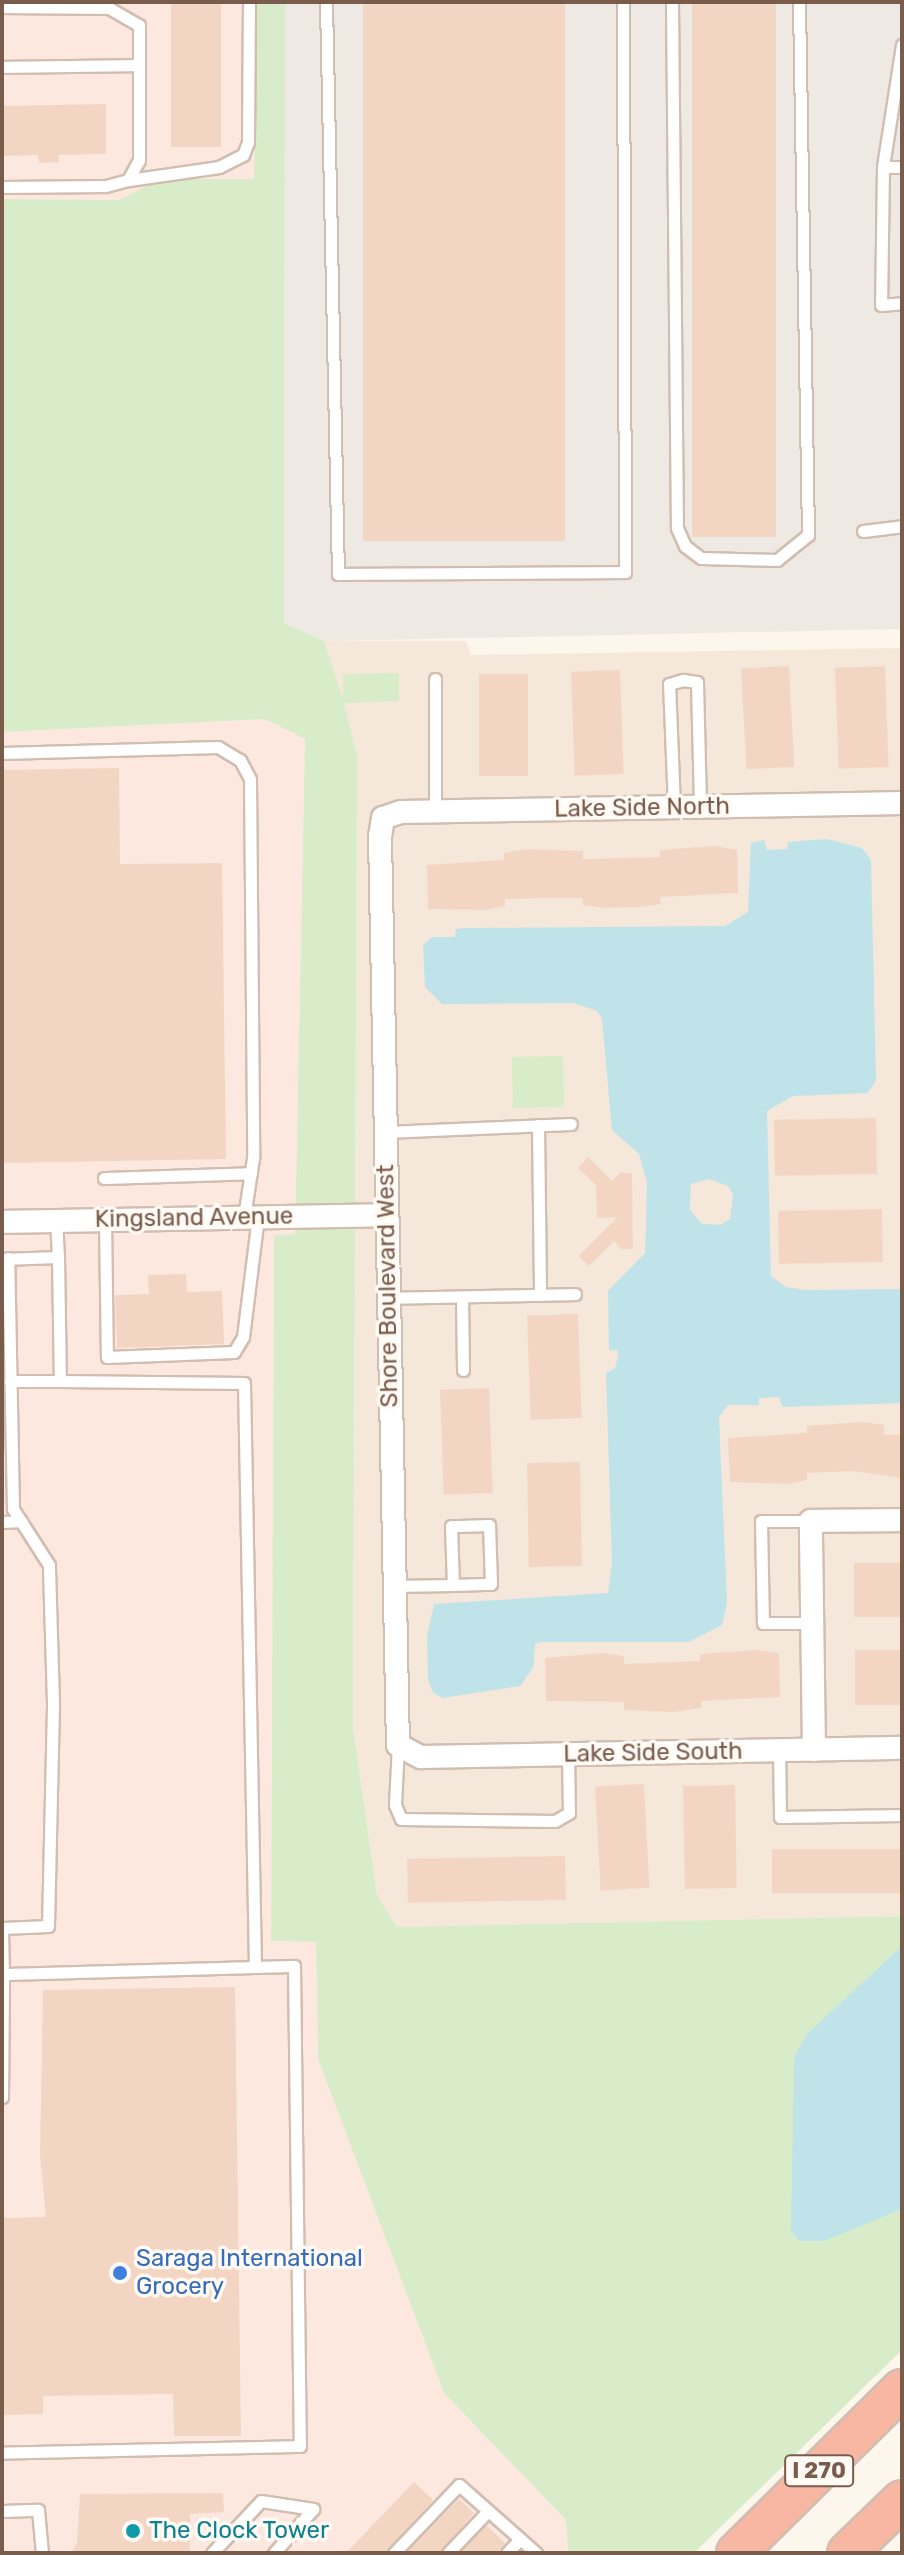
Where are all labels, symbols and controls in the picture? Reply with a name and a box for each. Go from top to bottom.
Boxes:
street label: Lake Side North [554,792,730,824]
street label: Shore Boulevard West [371,1164,405,1408]
street label: Kingsland Avenue [94,1202,294,1234]
street label: Lake Side South [563,1737,743,1769]
place label: Saraga International Grocery [136,2245,363,2301]
marker: Saraga International Grocery [111,2264,129,2282]
road number: I 270 [783,2453,855,2489]
place label: The Clock Tower [149,2517,330,2545]
marker: The Clock Tower [124,2522,142,2540]

